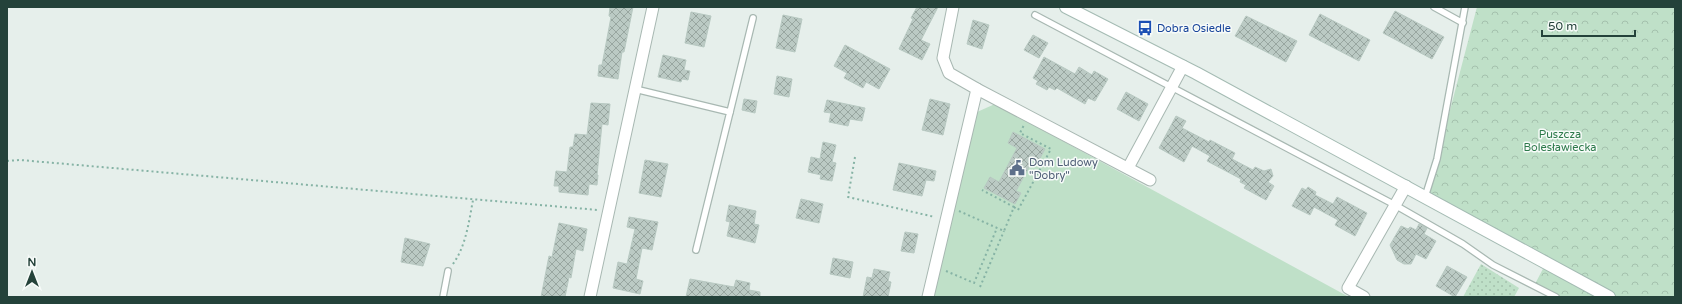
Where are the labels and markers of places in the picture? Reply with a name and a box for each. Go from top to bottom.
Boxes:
bus stop icon: Dobra Osiedle [1136,19,1154,37]
place label: Dobra Osiedle [1157,22,1231,35]
place label: Dom Ludowy "Dobry" [1029,156,1098,182]
public building icon: Dom Ludowy "Dobry" [1008,159,1026,177]

